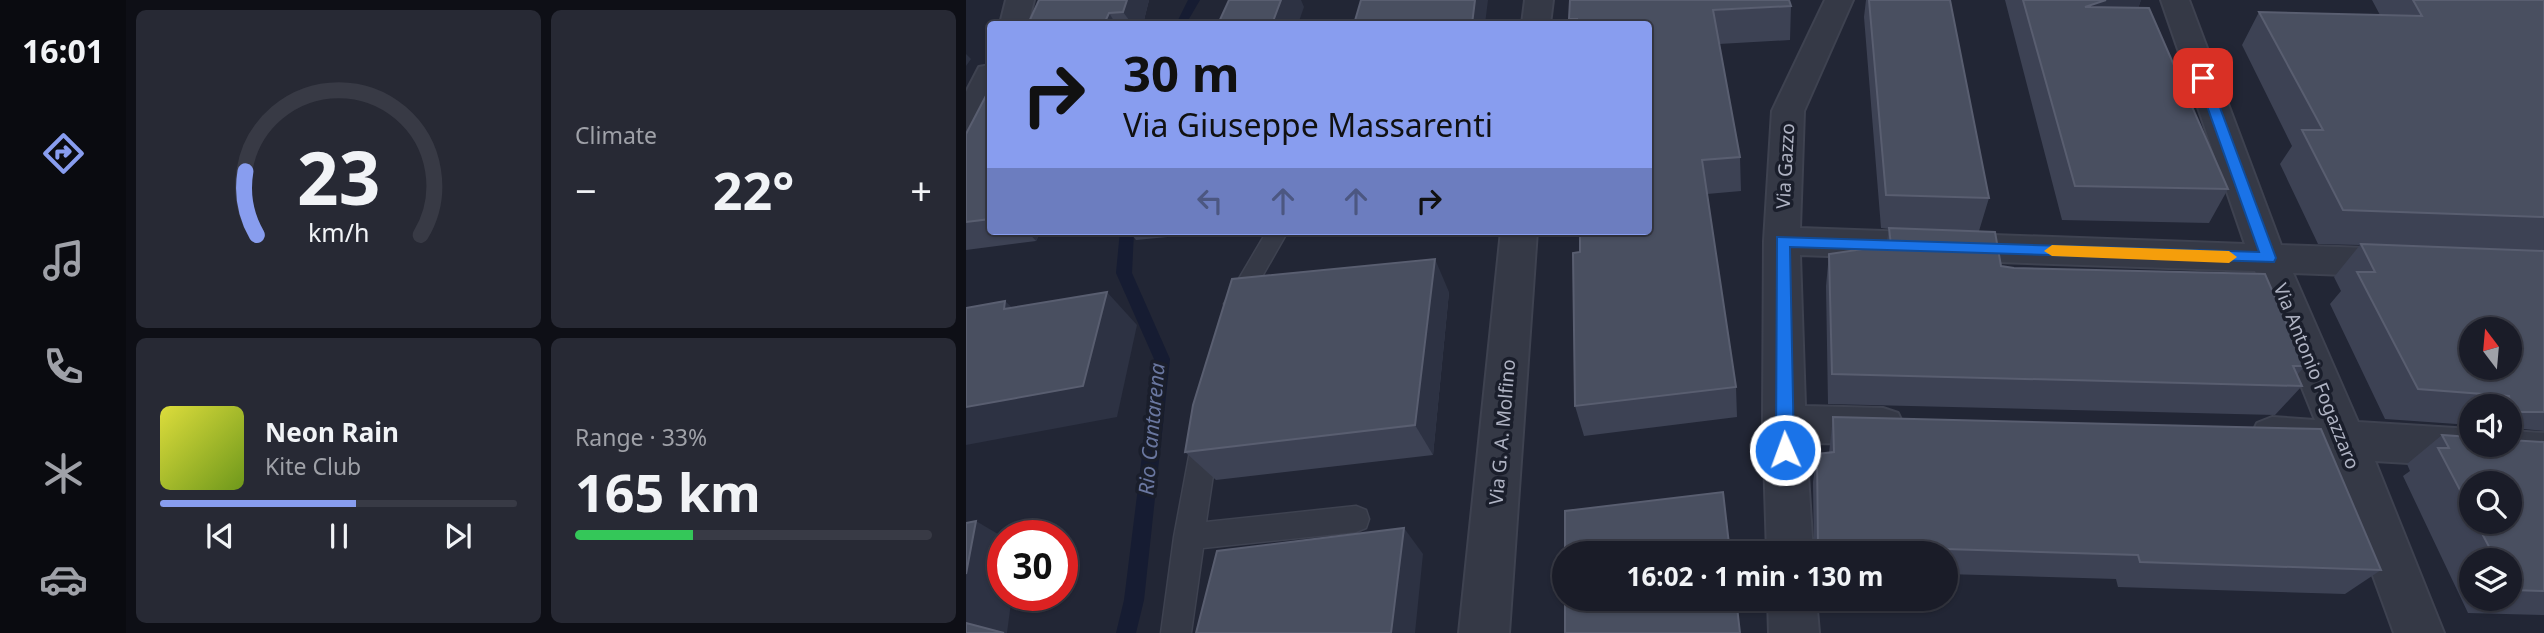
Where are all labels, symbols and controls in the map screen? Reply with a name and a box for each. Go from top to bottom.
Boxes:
text: 16:01 [22,29,104,72]
text: 30 m [1123,40,1240,106]
pin [2173,48,2233,108]
icon: right [1008,49,1099,140]
icon: arrive [2184,59,2222,97]
text: Via Giuseppe Massarenti [1123,103,1493,146]
text: Climate [575,119,657,151]
street label: Via Gazzo [1770,123,1800,209]
text: 23 [297,127,380,226]
icon: directions [39,129,88,178]
text: 22° [713,154,794,225]
text: − [575,164,597,216]
text: + [910,164,932,216]
icon: left [1191,182,1229,220]
icon: ahead [1264,182,1302,220]
icon: ahead [1337,182,1375,220]
icon: right [1410,182,1448,220]
text: km/h [308,215,369,249]
icon: music [39,236,88,285]
street label: Via Antonio Fogazzaro [2268,279,2366,473]
north arrow [2459,317,2522,380]
map controls [2459,317,2522,611]
icon: phone [39,342,88,391]
street label: Via G. A. Molfino [1483,358,1521,506]
water label: Rio Cantarena [1131,362,1171,496]
button: sound [2459,394,2522,457]
position arrow [1748,413,1822,487]
text: Neon Rain [265,414,399,450]
text: Range · 33% [575,421,707,453]
icon: climate [39,449,88,498]
text: Kite Club [265,450,361,482]
text: 165 km [575,456,761,527]
button: search [2459,471,2522,534]
icon: previous [201,517,239,555]
icon: pause [320,517,358,555]
icon: next [439,517,477,555]
speed limit sign: 30 [987,520,1078,611]
button: layers [2459,548,2522,611]
icon: car [39,555,88,604]
text: 16:02 · 1 min · 130 m [1627,558,1883,594]

